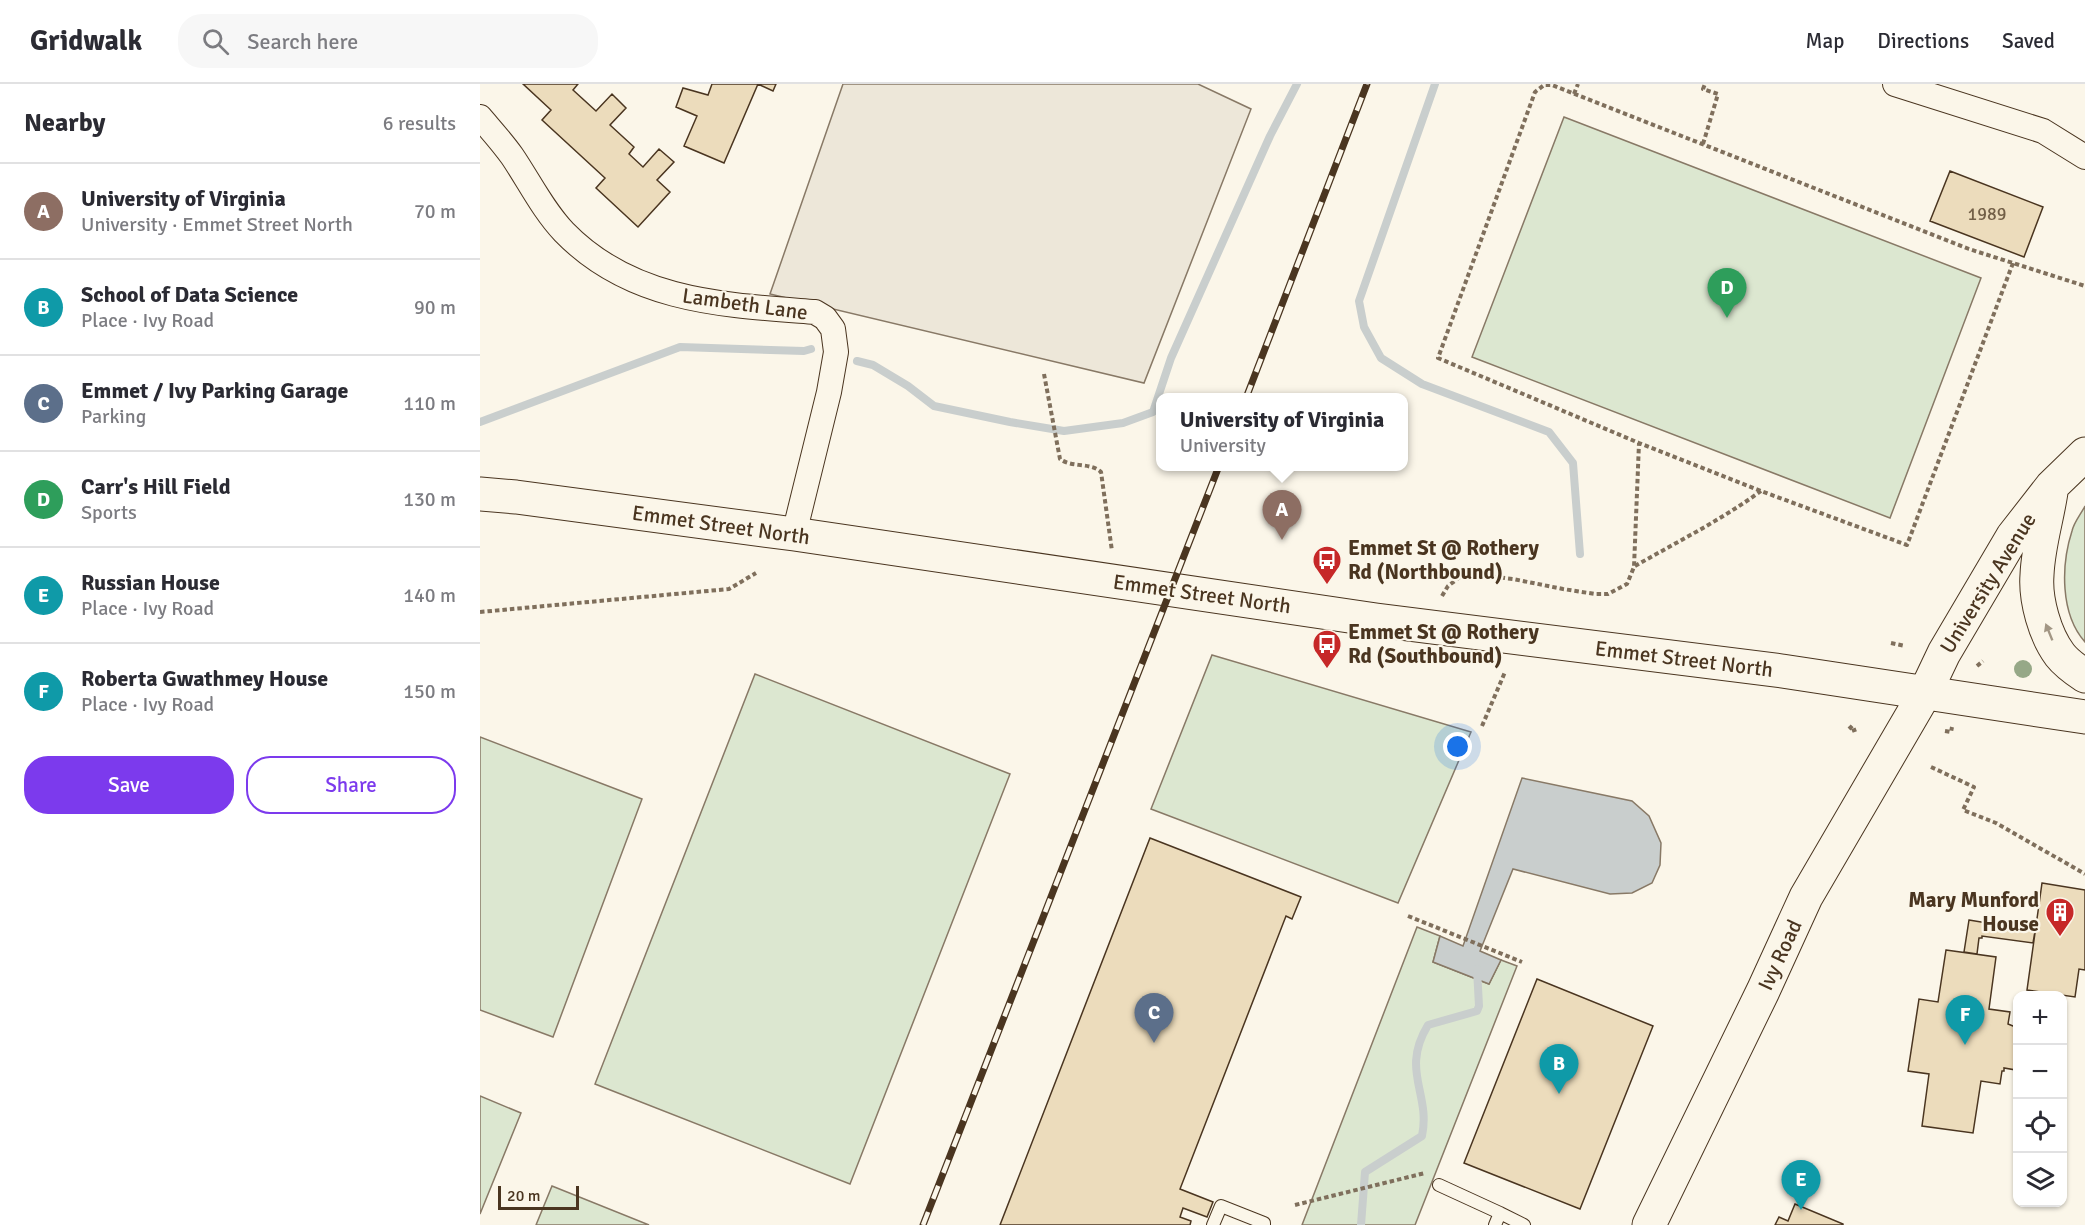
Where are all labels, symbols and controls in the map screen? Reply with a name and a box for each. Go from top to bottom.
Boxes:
search box [178,14,598,68]
text: Gridwalk [30,24,142,58]
icon: search [199,25,232,58]
text: Search here [247,28,358,55]
text: Map [1806,28,1844,54]
text: Directions [1877,28,1969,54]
text: Saved [2002,28,2055,54]
text: Nearby [24,107,105,139]
text: 6 results [383,111,456,136]
text: University of Virginia [81,185,286,212]
text: A [37,199,50,224]
text: 70 m [414,199,456,224]
house number: 1989 [1968,203,2006,225]
text: University · Emmet Street North [81,212,353,237]
pin: D [1708,268,1746,318]
text: School of Data Science [81,281,298,308]
street label: Lambeth Lane [681,282,809,326]
text: B [37,295,50,320]
text: 90 m [414,295,456,320]
text: Place · Ivy Road [81,308,214,333]
text: Emmet / Ivy Parking Garage [81,377,348,404]
text: C [37,391,50,416]
text: 110 m [403,391,456,416]
popup [1156,393,1408,471]
text: Parking [81,404,146,429]
text: University of Virginia [1180,406,1384,433]
text: University [1180,433,1266,458]
text: Carr's Hill Field [81,473,231,500]
text: D [37,487,50,512]
text: 130 m [403,487,456,512]
pin: A [1262,490,1302,540]
text: Sports [81,500,137,525]
street label: Emmet Street North [630,500,812,550]
street label: University Avenue [1934,508,2042,658]
place label: Emmet St @ Rothery Rd (Northbound) [1348,535,1540,585]
bus stop icon: Emmet St @ Rothery Rd (Northbound) [1311,544,1343,586]
text: Russian House [81,569,220,596]
street label: Emmet Street North [1111,569,1293,619]
text: E [38,583,49,608]
text: 140 m [403,583,456,608]
text: Place · Ivy Road [81,596,214,621]
place label: Emmet St @ Rothery Rd (Southbound) [1348,619,1540,669]
one-way arrow [2044,623,2054,641]
bus stop icon: Emmet St @ Rothery Rd (Southbound) [1311,628,1343,670]
street label: Emmet Street North [1593,635,1775,683]
text: Roberta Gwathmey House [81,665,328,692]
text: F [38,679,49,704]
text: 150 m [403,679,456,704]
text: Place · Ivy Road [81,692,214,717]
your location [1443,732,1472,761]
button: Save [24,756,234,814]
button: Share [246,756,456,814]
place label: Mary Munford House [1908,887,2039,937]
building icon: Mary Munford House [2044,896,2076,938]
street label: Ivy Road [1752,915,1808,995]
map controls [2013,991,2067,1207]
button: + [2013,991,2067,1045]
pin: C [1134,994,1174,1043]
pin: F [1946,996,1984,1045]
pin: B [1540,1044,1578,1094]
button: − [2013,1045,2067,1099]
button: locate [2013,1099,2067,1153]
button: layers [2013,1153,2067,1207]
pin: E [1782,1160,1820,1210]
scale bar [498,1183,579,1210]
text: 20 m [507,1186,541,1206]

